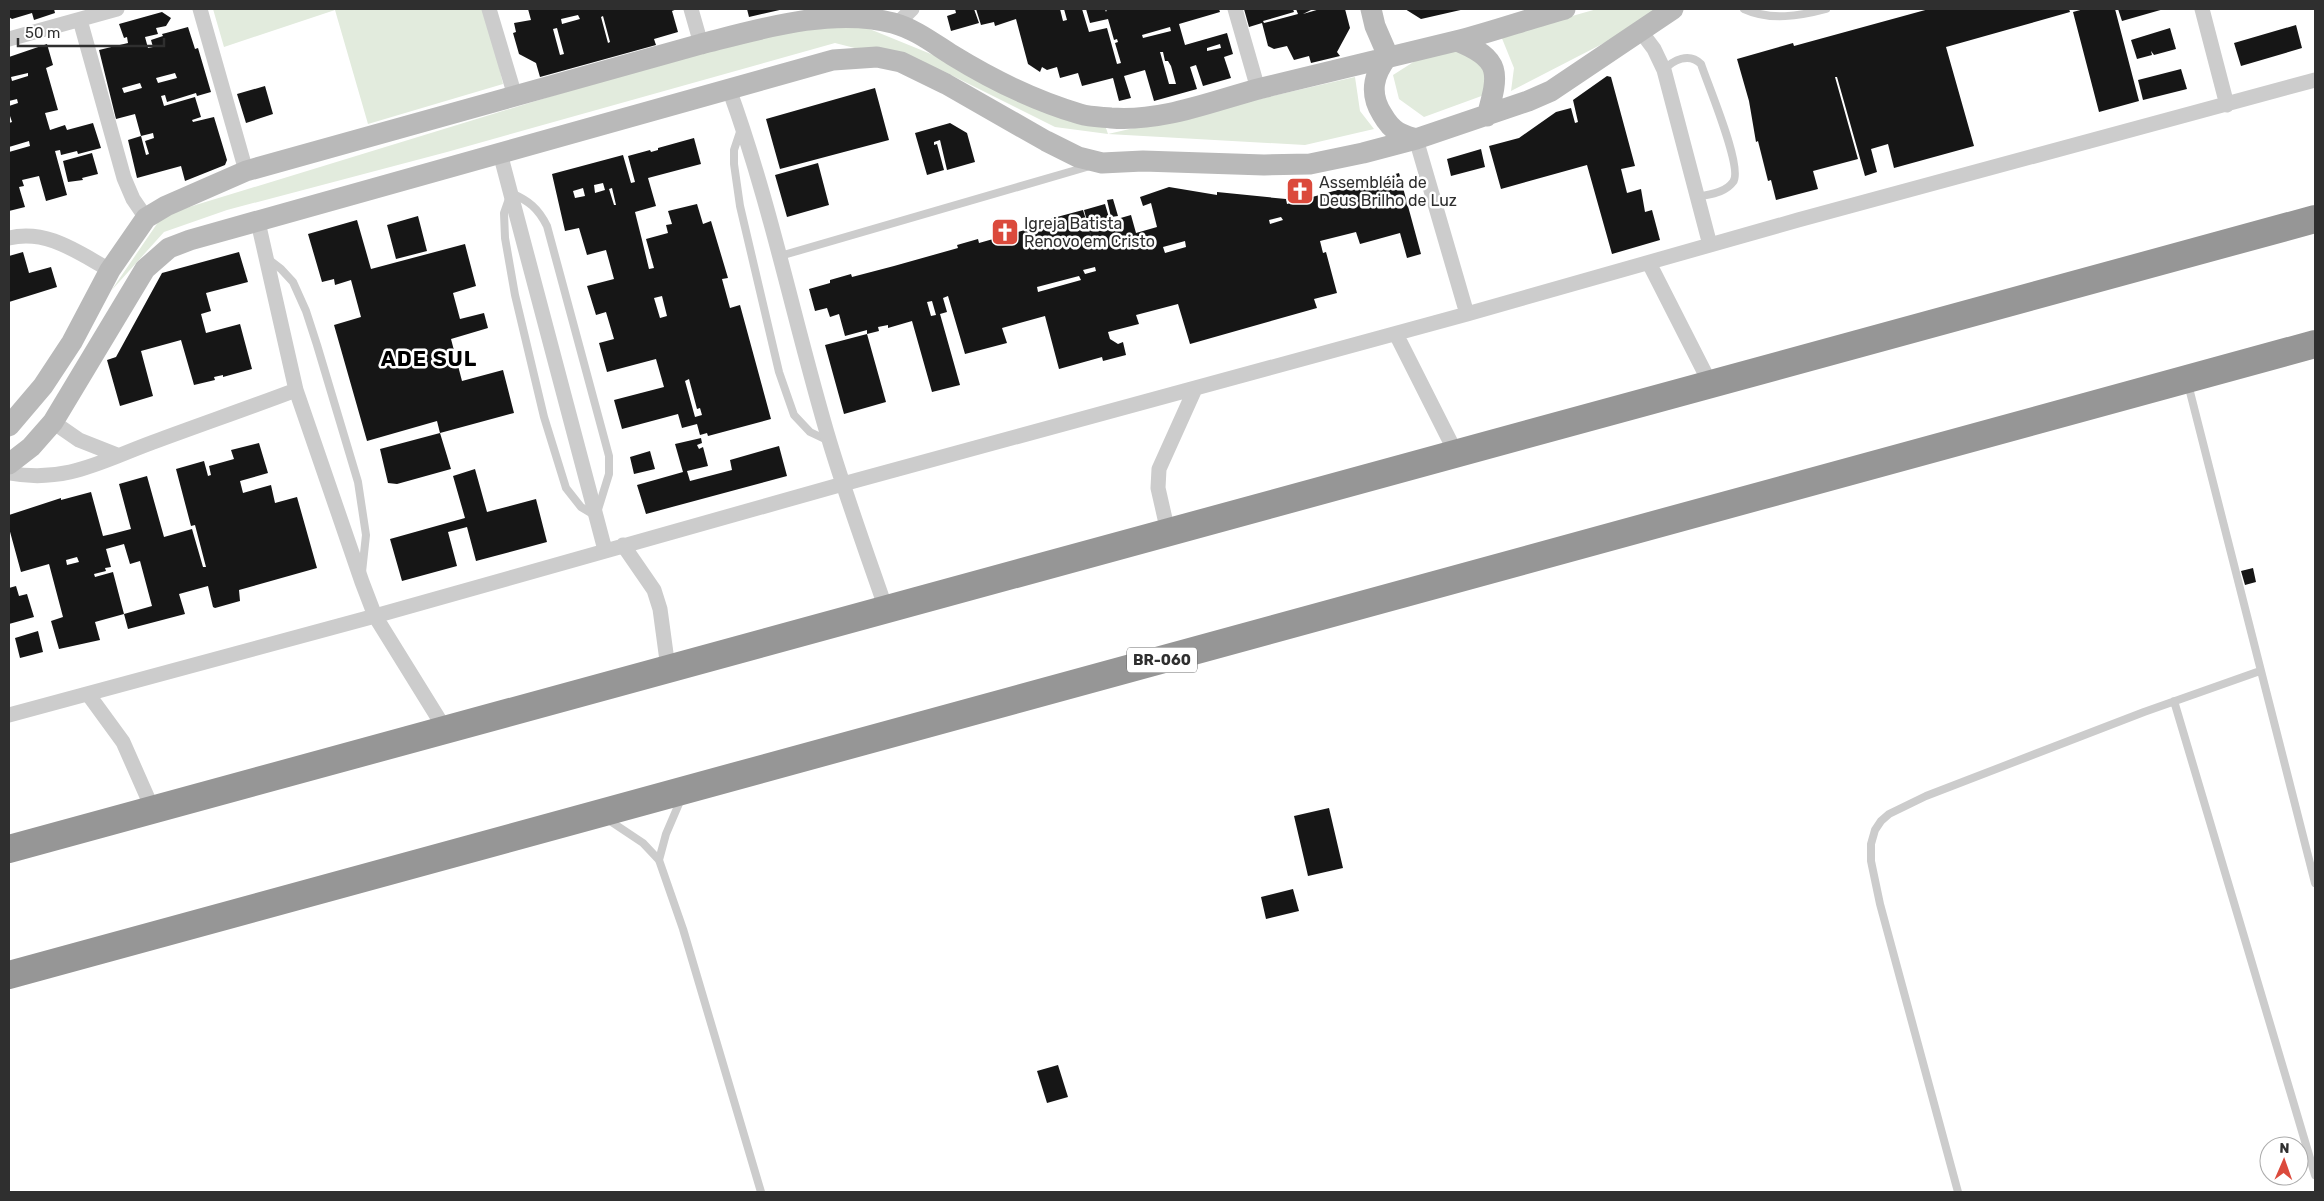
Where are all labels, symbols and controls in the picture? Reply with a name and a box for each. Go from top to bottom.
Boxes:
scale bar [18,15,164,47]
text: 50 m [25,24,60,42]
place label: Assembléia de Deus Brilho de Luz [1319,173,1457,210]
church icon: Assembléia de Deus Brilho de Luz [1285,176,1315,206]
place label: Igreja Batista Renovo em Cristo [1024,214,1155,251]
church icon: Igreja Batista Renovo em Cristo [990,217,1020,247]
district label: ADE SUL [381,346,477,371]
road number: BR-060 [1127,648,1197,672]
north arrow [2259,1136,2309,1186]
text: N [2279,1140,2290,1157]

